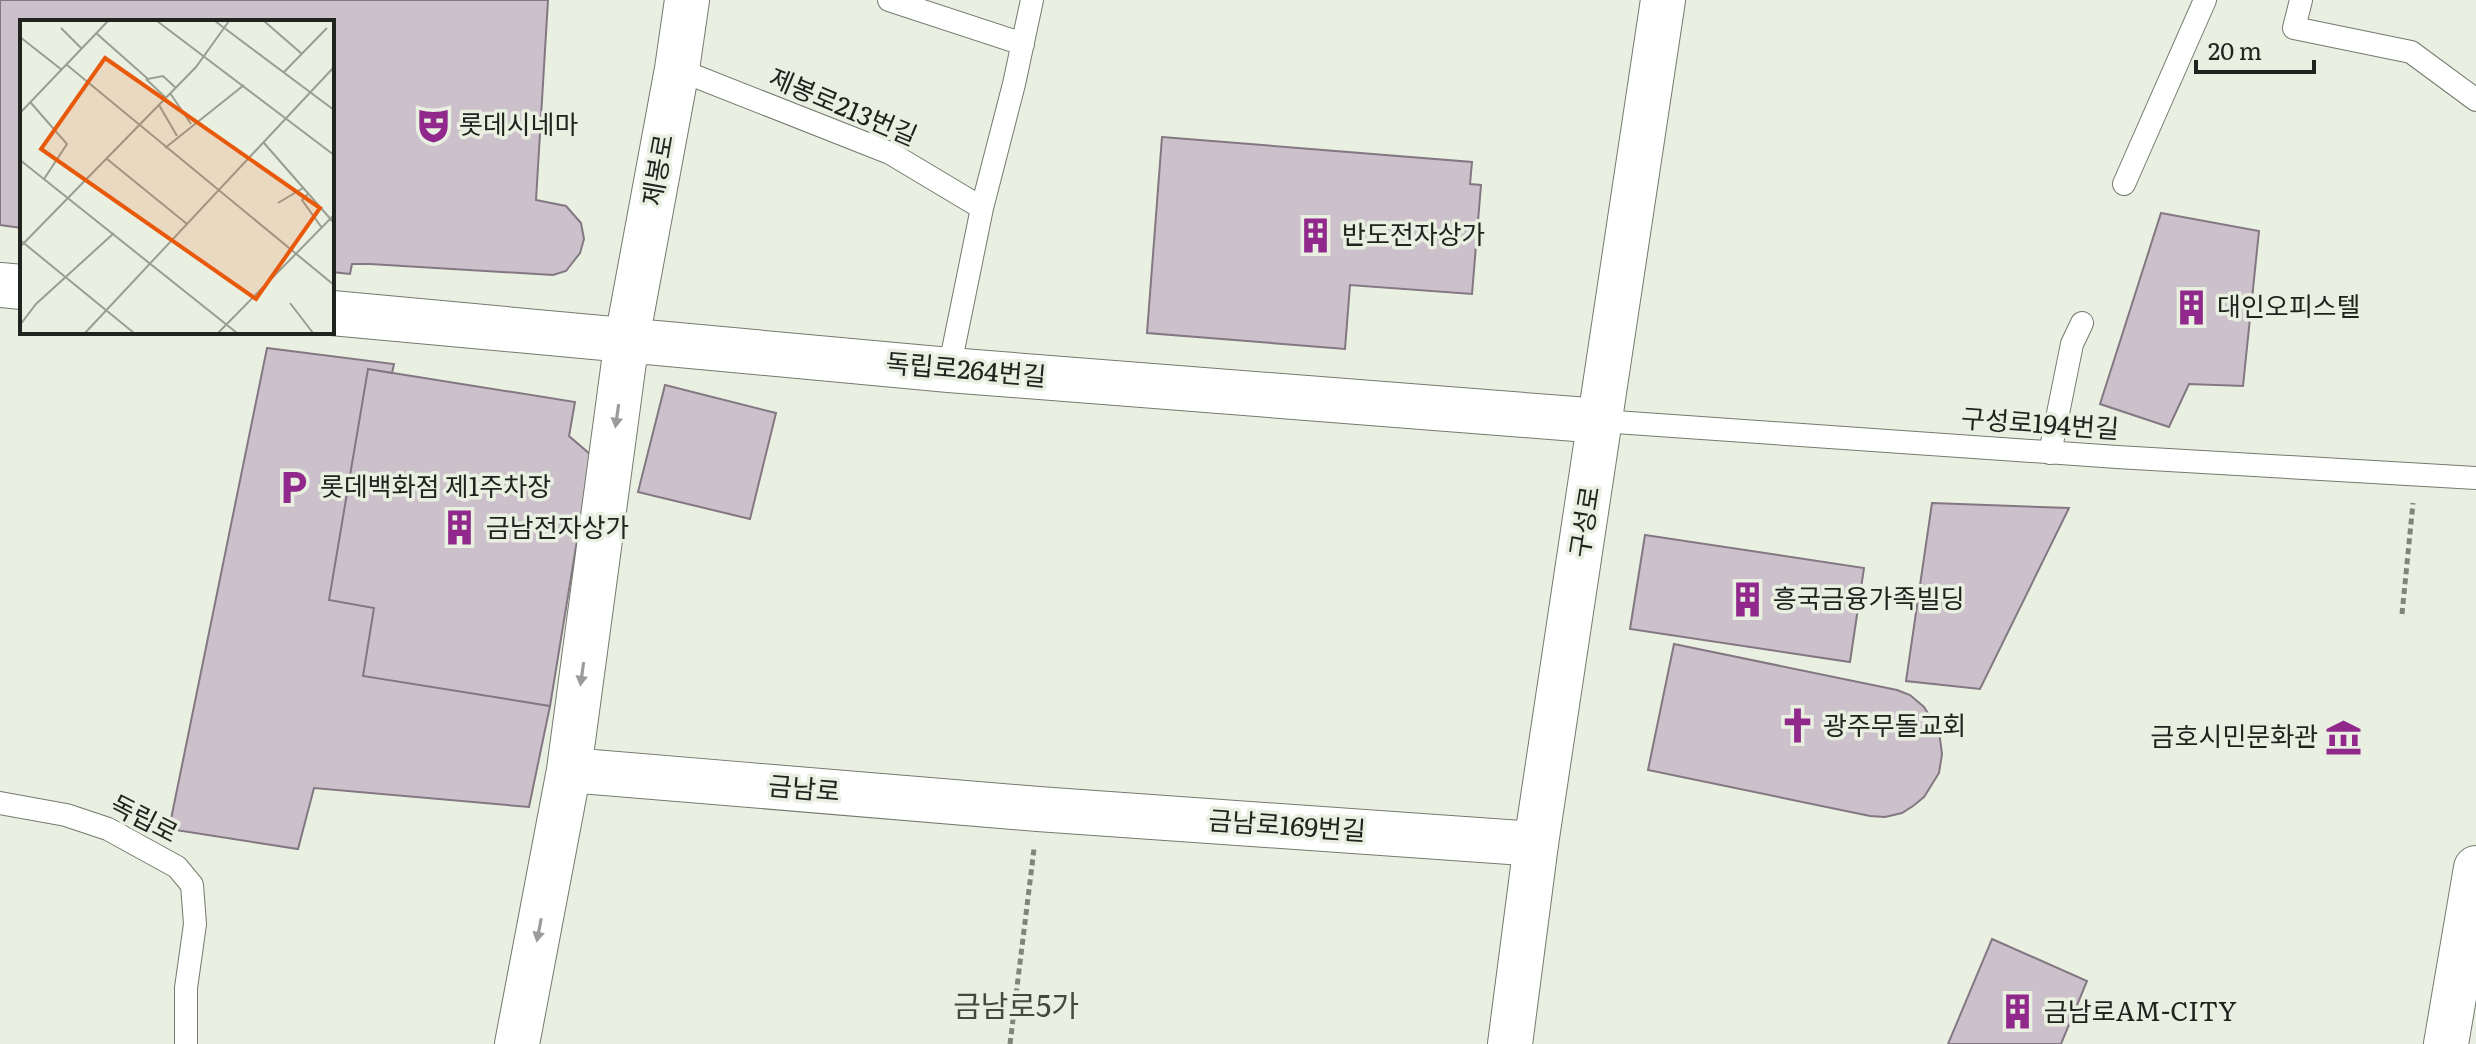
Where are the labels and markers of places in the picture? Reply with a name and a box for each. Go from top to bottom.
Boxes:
place label: 롯데시네마 [459,103,579,142]
theatre icon: 롯데시네마 [414,106,452,144]
place label: 반도전자상가 [1342,213,1486,252]
building icon: 반도전자상가 [1297,216,1335,254]
place label: 대인오피스텔 [2217,285,2361,324]
building icon: 대인오피스텔 [2172,288,2210,326]
place label: 롯데백화점 제1주차장 [320,465,551,504]
parking icon: 롯데백화점 제1주차장 [275,468,313,506]
place label: 금남전자상가 [486,506,630,545]
building icon: 금남전자상가 [441,509,479,547]
place label: 흥국금융가족빌딩 [1773,577,1964,616]
building icon: 흥국금융가족빌딩 [1728,580,1766,618]
place label: 광주무돌교회 [1823,704,1967,743]
church icon: 광주무돌교회 [1778,707,1816,745]
place label: 금호시민문화관 [2151,715,2318,754]
museum icon: 금호시민문화관 [2325,718,2363,756]
place label: 금남로AM-CITY [2044,990,2237,1029]
building icon: 금남로AM-CITY [1999,993,2037,1031]

